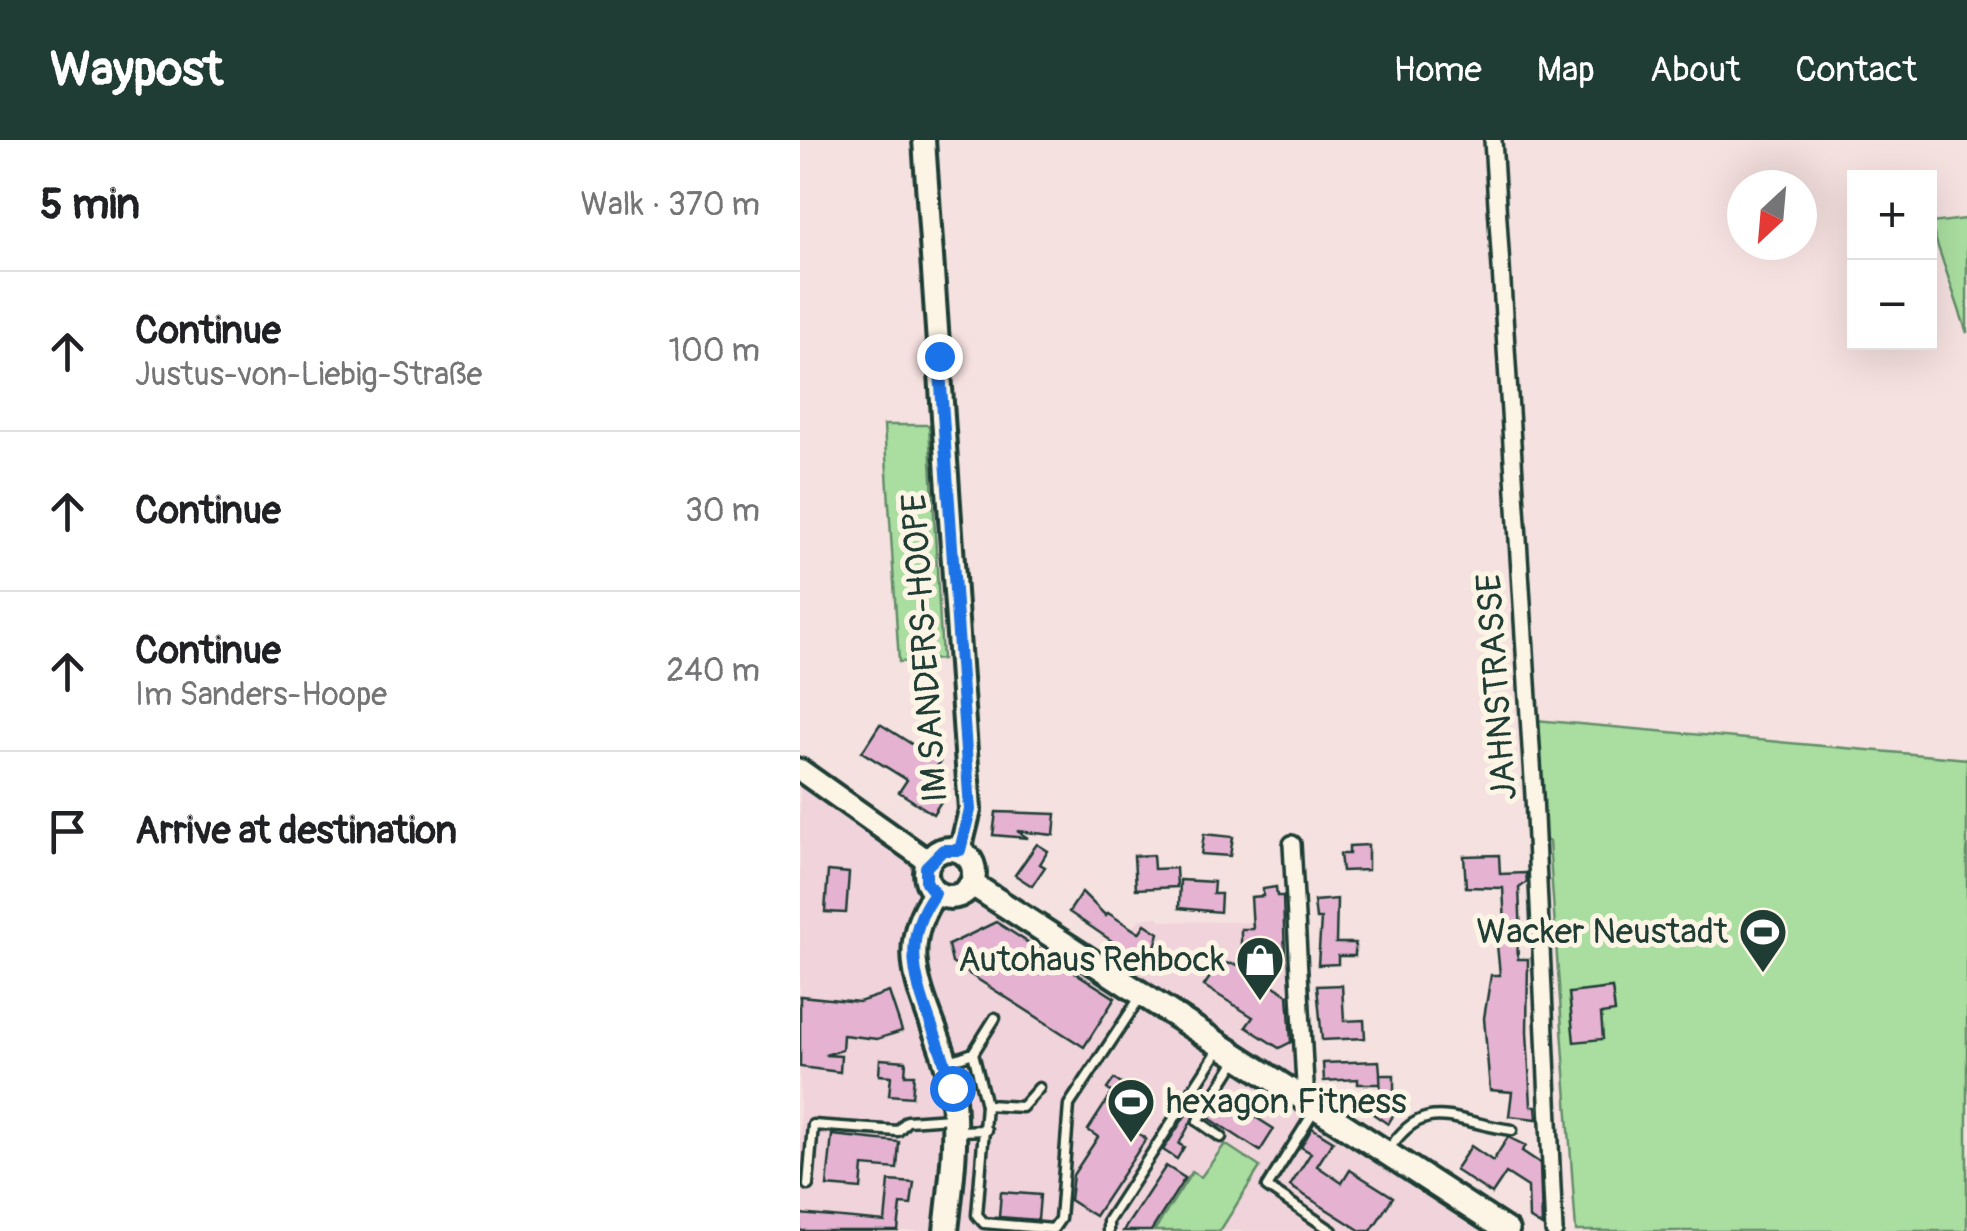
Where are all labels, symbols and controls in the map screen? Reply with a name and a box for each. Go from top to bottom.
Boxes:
text: Waypost [50,40,223,100]
text: Home [1394,48,1482,92]
text: Map [1537,48,1595,92]
text: About [1650,48,1740,92]
text: Contact [1795,48,1917,92]
north arrow [1727,170,1817,260]
map controls [1847,170,1937,350]
button: + [1847,170,1937,260]
text: 5 min [40,179,140,231]
text: Walk · 370 m [581,185,760,225]
button: − [1847,260,1937,350]
text: Continue [135,307,281,355]
icon: ahead [40,324,95,379]
text: 100 m [668,331,760,371]
route end [917,334,963,380]
text: Justus-von-Liebig-Straße [135,355,482,395]
icon: ahead [40,484,95,539]
text: Continue [135,487,281,535]
text: 30 m [685,491,760,531]
street label: IM SANDERS-HOOPE [892,492,958,804]
street label: JAHNSTRASSE [1467,572,1527,802]
text: Continue [135,627,281,675]
icon: ahead [40,644,95,699]
text: 240 m [666,651,760,691]
text: Im Sanders-Hoope [135,675,387,715]
icon: arrive [40,804,95,859]
text: Arrive at destination [135,807,457,855]
sports icon: Wacker Neustadt [1737,906,1789,974]
place label: Wacker Neustadt [1476,910,1729,954]
shop icon: Autohaus Rehbock [1234,934,1286,1002]
place label: Autohaus Rehbock [958,938,1225,982]
route start [930,1066,976,1112]
sports icon: hexagon Fitness [1105,1076,1157,1144]
place label: hexagon Fitness [1166,1080,1407,1124]

